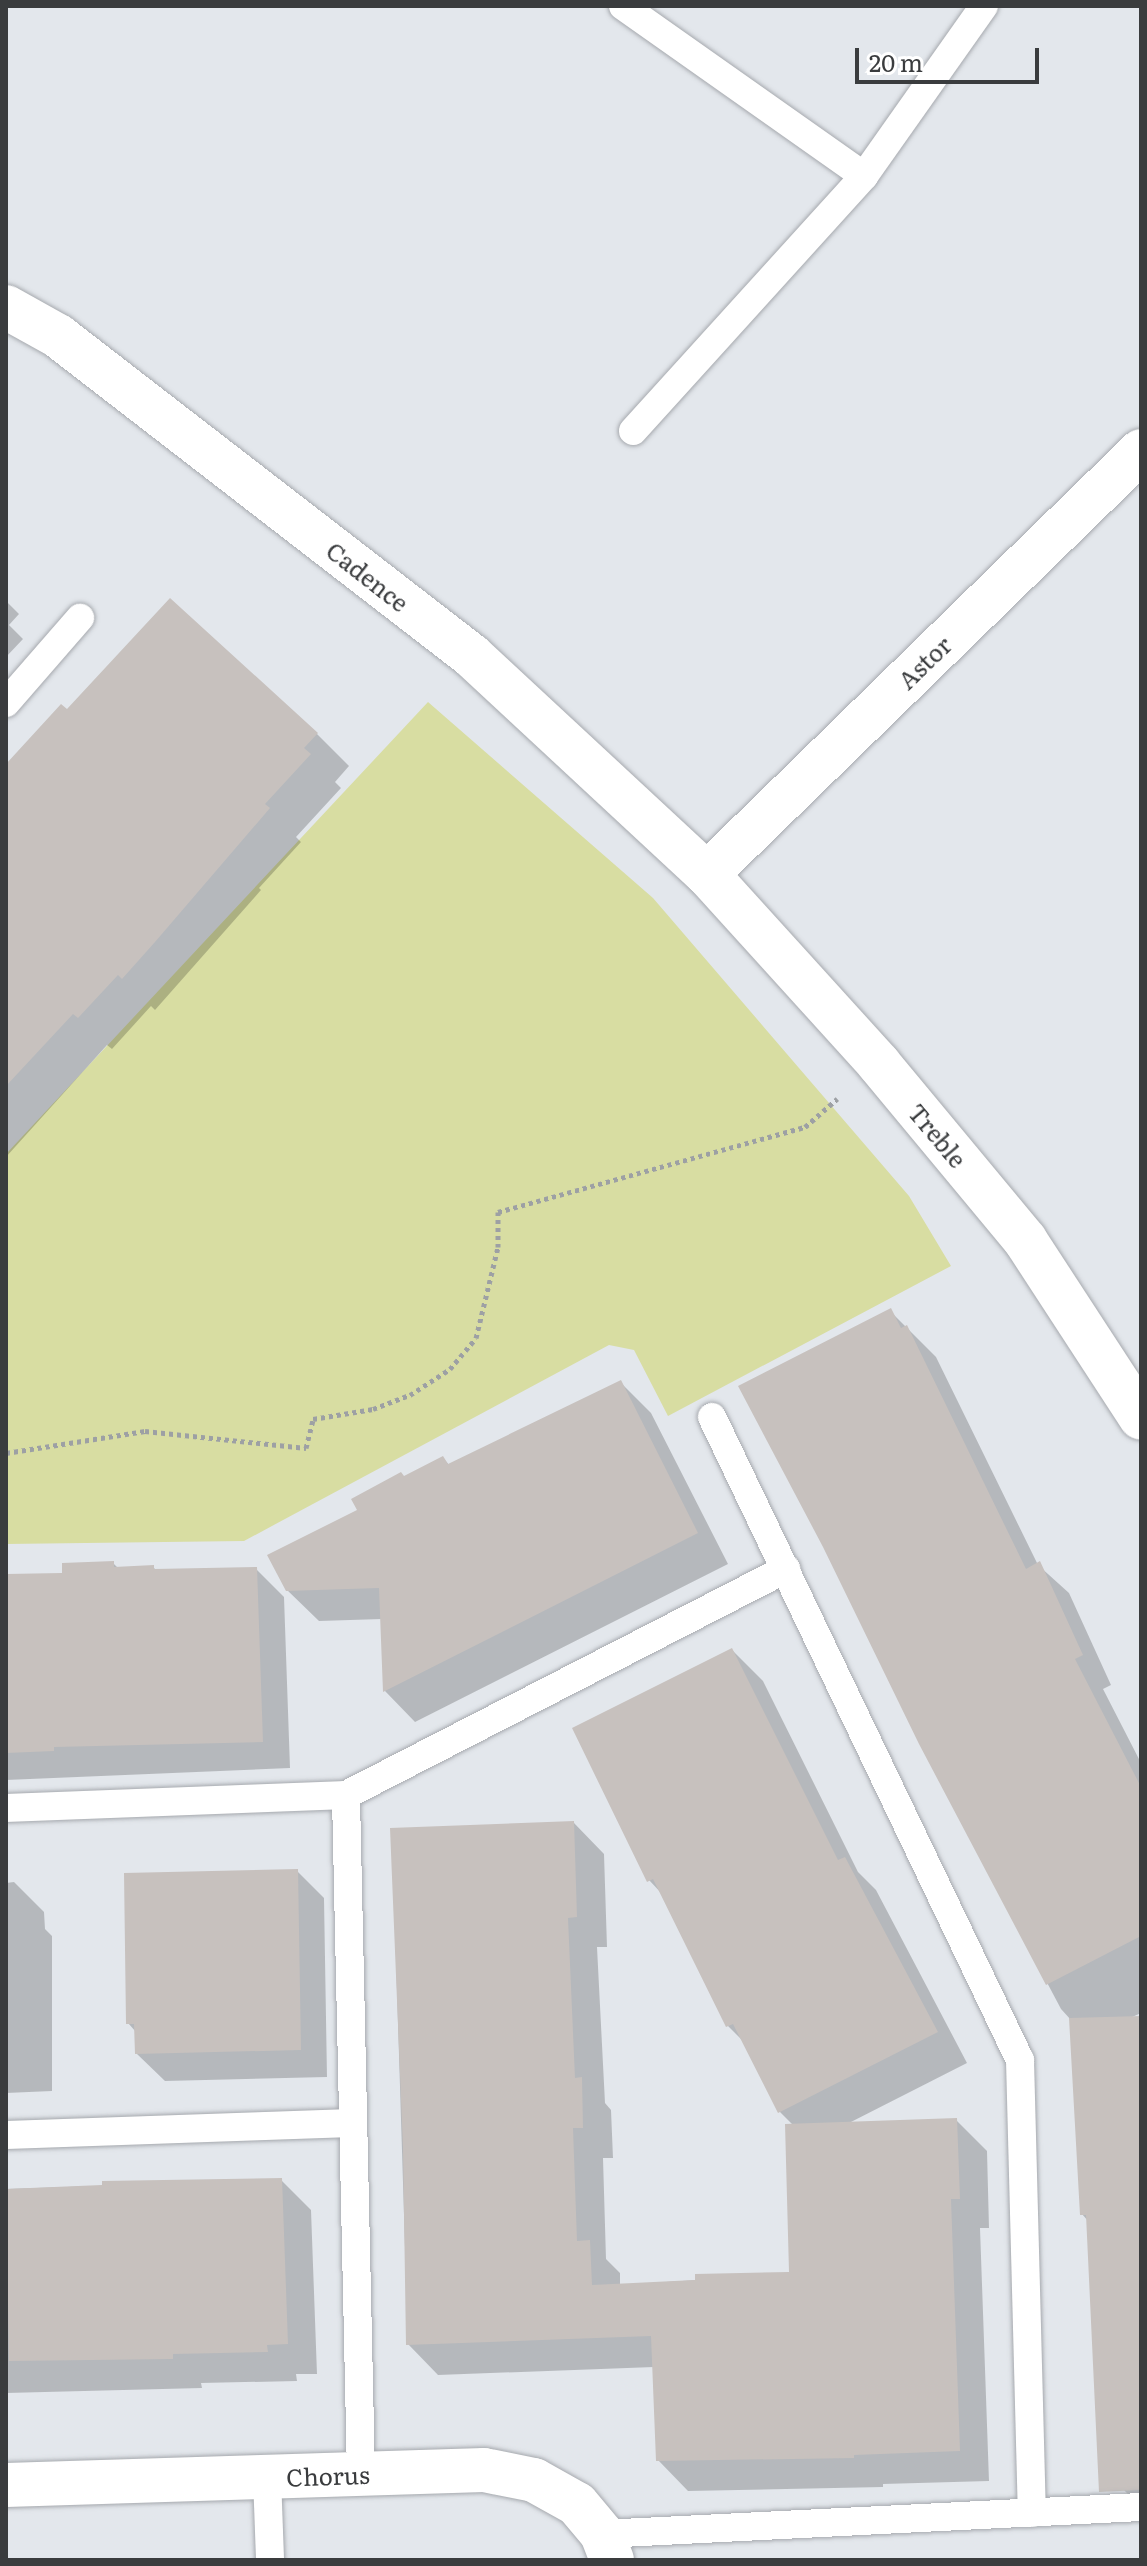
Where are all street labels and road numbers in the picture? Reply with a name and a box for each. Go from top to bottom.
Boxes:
street label: Cadence [321,535,415,617]
street label: Astor [891,630,957,694]
street label: Treble [903,1097,973,1173]
street label: Chorus [286,2459,370,2491]

